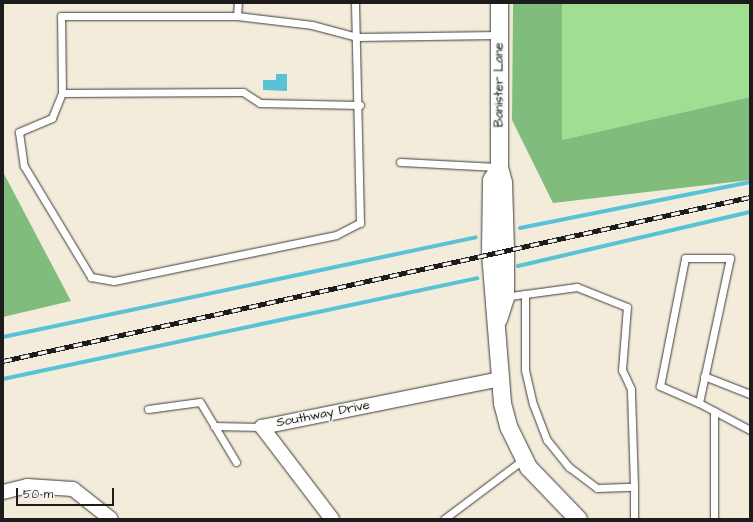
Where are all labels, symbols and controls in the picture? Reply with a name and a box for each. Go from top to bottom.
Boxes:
street label: Banister Lane [491,43,507,127]
street label: Southway Drive [275,397,371,431]
scale bar [18,480,116,506]
text: 50 m [23,486,53,503]

